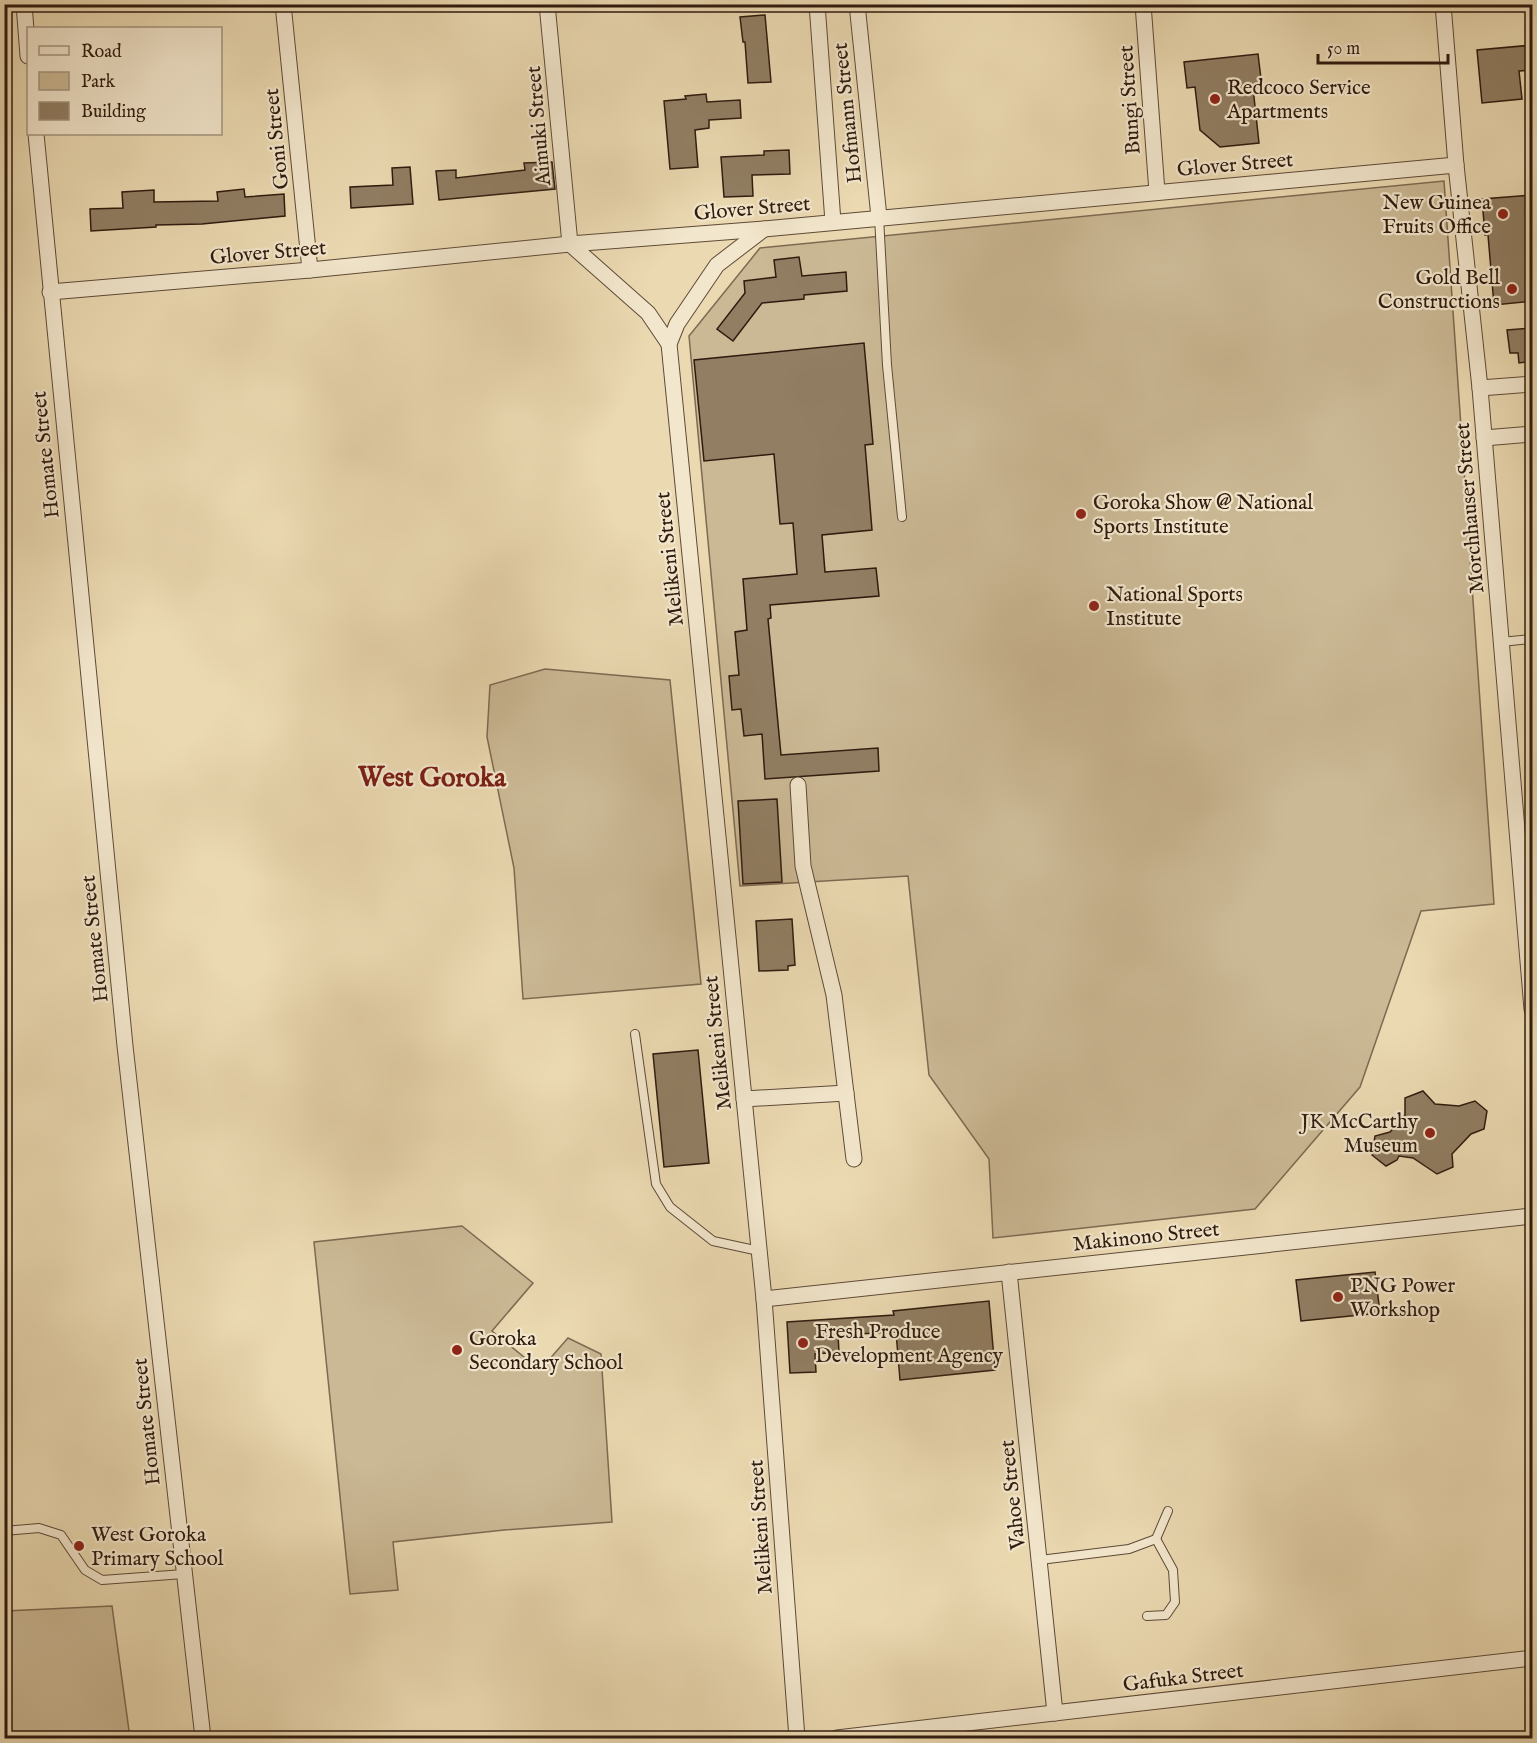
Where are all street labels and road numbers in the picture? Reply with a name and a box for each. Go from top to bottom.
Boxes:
street label: Hofmann Street [828,41,869,184]
street label: Bungi Street [1113,44,1148,156]
street label: Aimuki Street [521,65,558,188]
street label: Goni Street [259,87,296,191]
street label: Glover Street [1176,147,1294,184]
street label: Glover Street [693,191,811,228]
street label: Glover Street [209,235,327,272]
street label: Homate Street [26,390,67,520]
street label: Morchhauser Street [1450,421,1491,594]
street label: Melikeni Street [650,490,691,627]
street label: Homate Street [75,874,116,1004]
street label: Melikeni Street [698,974,739,1111]
street label: Makinono Street [1071,1216,1221,1259]
street label: Homate Street [127,1357,168,1487]
street label: Vahoe Street [994,1439,1033,1552]
street label: Melikeni Street [743,1459,780,1595]
street label: Gafuka Street [1121,1658,1245,1699]

